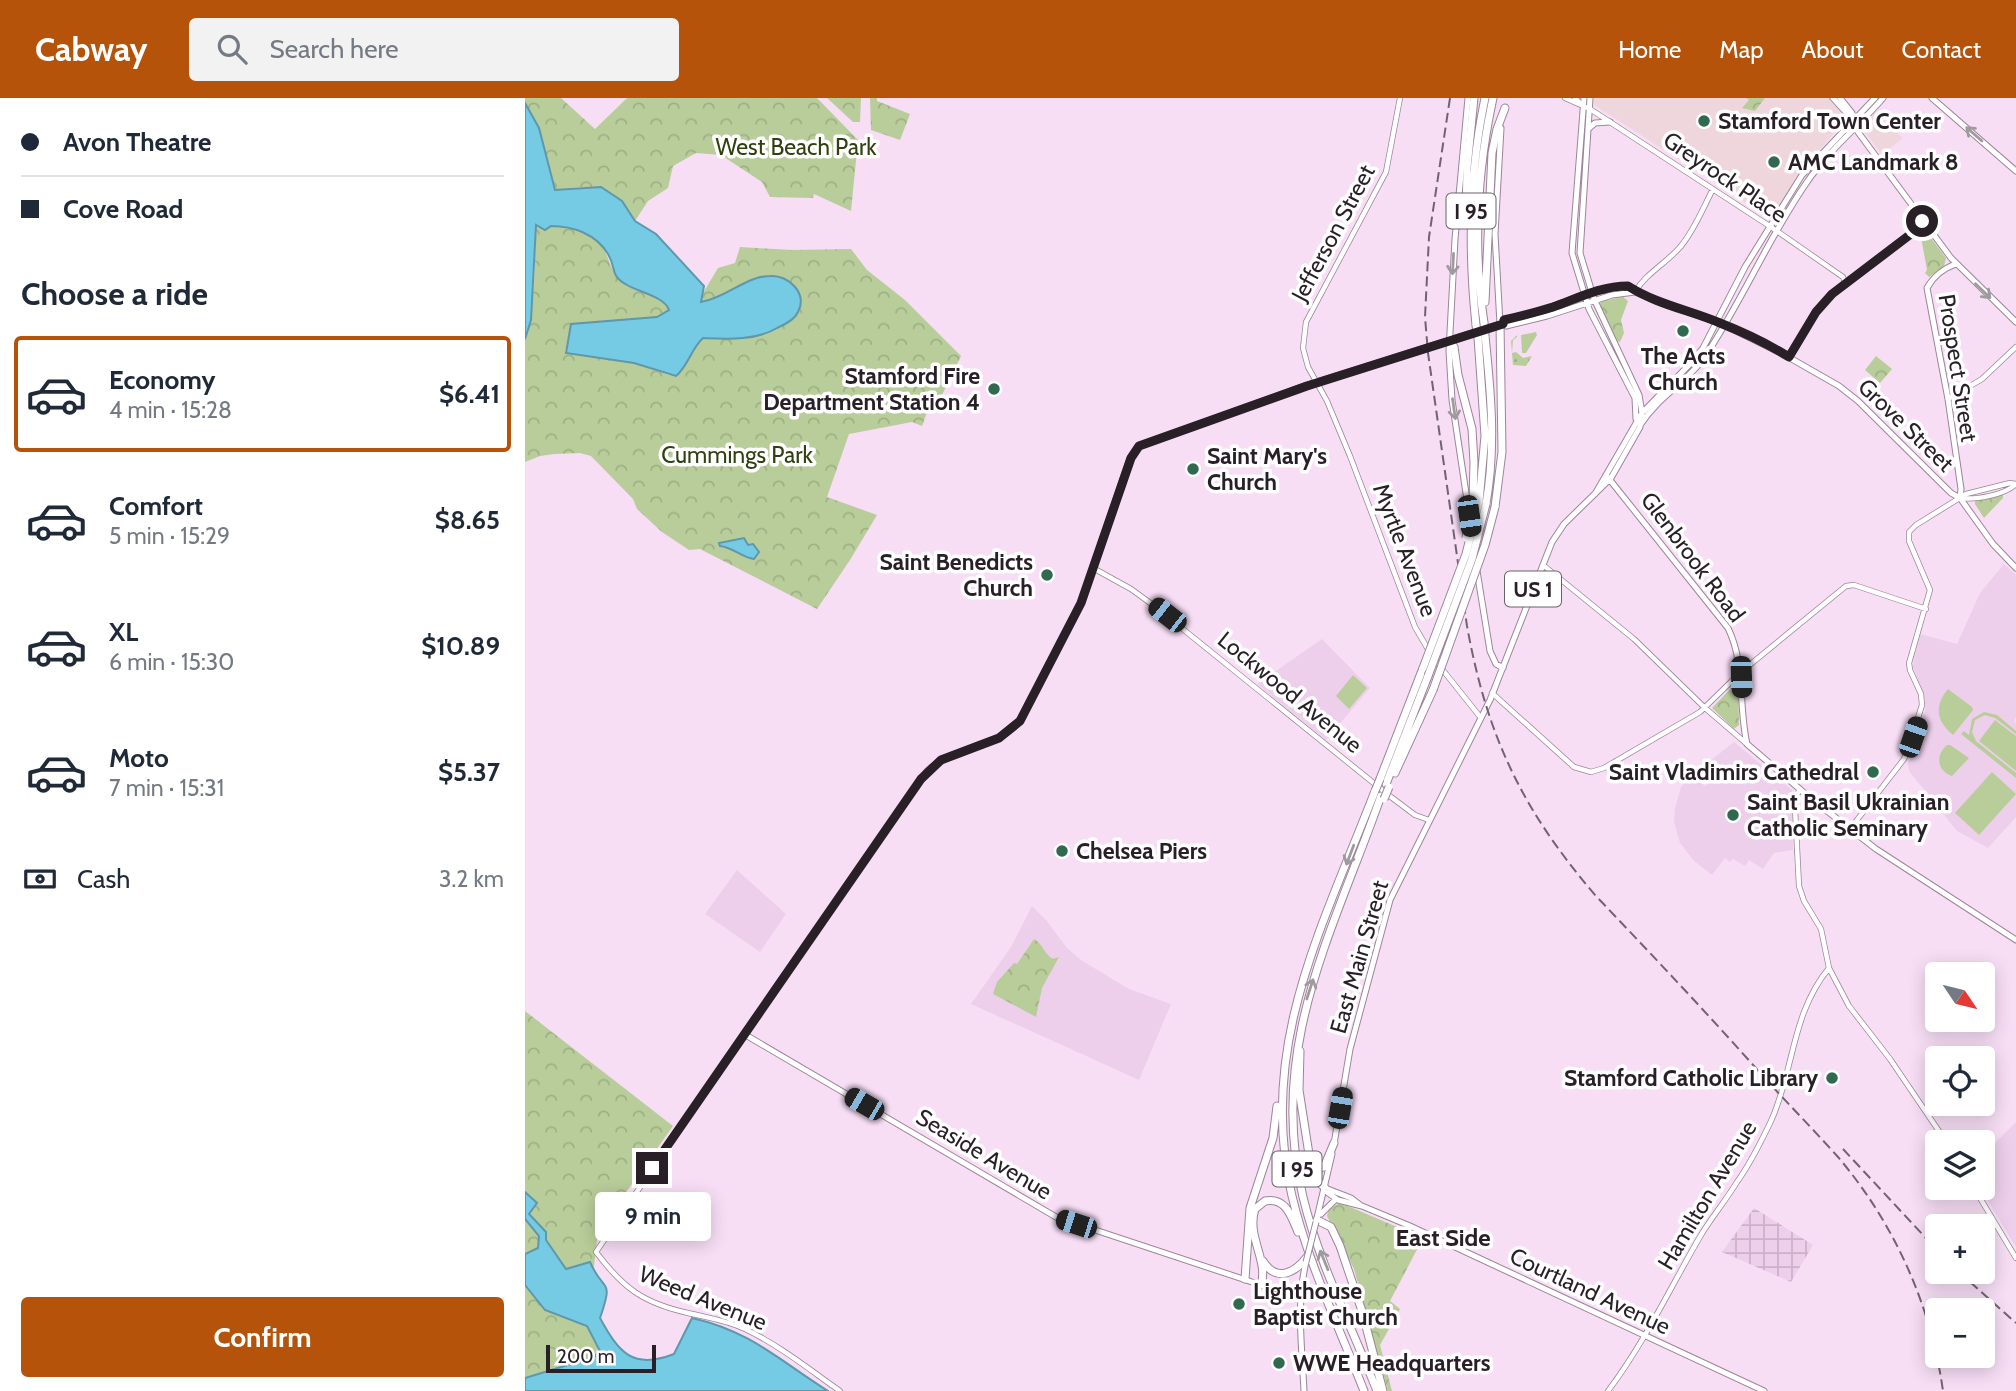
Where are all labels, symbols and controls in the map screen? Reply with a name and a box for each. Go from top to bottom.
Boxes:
search box [189,18,679,81]
text: Cabway [35,29,147,69]
icon: search [213,30,251,68]
text: Search here [269,33,399,65]
text: Home [1618,35,1681,64]
text: Map [1719,35,1764,64]
text: About [1802,35,1864,64]
text: Contact [1902,35,1981,64]
place label: Stamford Town Center [1718,107,1941,135]
marker: Stamford Town Center [1696,113,1712,129]
text: Avon Theatre [63,126,211,158]
street label: Greyrock Place [1658,126,1792,229]
one-way arrow [1965,126,1983,142]
park label: West Beach Park [715,133,877,161]
place label: AMC Landmark 8 [1788,148,1959,176]
marker: AMC Landmark 8 [1766,154,1782,170]
street label: Jefferson Street [1285,160,1381,307]
text: Cove Road [63,193,183,225]
road number: I 95 [1447,194,1495,228]
route start [1906,205,1938,237]
one-way arrow [1447,252,1460,275]
text: Choose a ride [21,274,208,313]
one-way arrow [1974,282,1991,299]
street label: Prospect Street [1933,292,1984,444]
marker: The Acts Church [1675,323,1691,339]
place label: The Acts Church [1641,342,1726,396]
place label: Stamford Fire Department Station 4 [763,362,980,416]
icon: car [25,363,88,426]
text: Economy [109,364,215,396]
street label: Grove Street [1852,373,1960,478]
text: $6.41 [439,378,500,410]
marker: Stamford Fire Department Station 4 [986,381,1002,397]
text: 4 min · 15:28 [109,396,232,424]
one-way arrow [1448,397,1461,420]
park label: Cummings Park [661,441,813,469]
place label: Saint Mary's Church [1207,442,1327,496]
marker: Saint Mary's Church [1185,461,1201,477]
street label: Myrtle Avenue [1367,480,1443,621]
street label: Glenbrook Road [1635,486,1751,628]
icon: car [25,489,88,552]
text: Comfort [109,490,203,522]
car [1456,494,1483,538]
text: $8.65 [435,504,500,536]
text: 5 min · 15:29 [109,522,230,550]
place label: Saint Benedicts Church [879,548,1033,602]
marker: Saint Benedicts Church [1039,567,1055,583]
road number: US 1 [1505,572,1561,606]
car [1144,594,1191,636]
icon: car [25,615,88,678]
text: XL [109,616,138,648]
street label: Lockwood Avenue [1212,625,1368,759]
text: $10.89 [421,630,500,662]
text: 6 min · 15:30 [109,648,234,676]
car [1730,656,1753,698]
car [1897,714,1930,760]
icon: car [25,741,88,804]
text: Moto [109,742,169,774]
text: $5.37 [438,756,500,788]
place label: Saint Vladimirs Cathedral [1609,758,1859,786]
marker: Saint Vladimirs Cathedral [1865,764,1881,780]
text: 7 min · 15:31 [109,774,224,802]
place label: Saint Basil Ukrainian Catholic Seminary [1747,788,1949,842]
marker: Saint Basil Ukrainian Catholic Seminary [1725,807,1741,823]
place label: Chelsea Piers [1076,837,1207,865]
marker: Chelsea Piers [1054,843,1070,859]
one-way arrow [1343,843,1356,865]
icon: cash [21,860,59,898]
text: Cash [77,863,130,895]
text: 3.2 km [439,865,504,893]
street label: East Main Street [1324,877,1394,1037]
north arrow [1925,962,1995,1032]
map controls [1925,962,1995,1368]
one-way arrow [1305,979,1318,1001]
button: locate [1925,1046,1995,1116]
place label: Stamford Catholic Library [1564,1064,1819,1092]
marker: Stamford Catholic Library [1824,1070,1840,1086]
car [841,1084,888,1124]
car [1327,1085,1354,1131]
street label: Seaside Avenue [911,1103,1057,1206]
street label: Hamilton Avenue [1652,1115,1763,1275]
button: layers [1925,1130,1995,1200]
route end [636,1152,668,1184]
road number: I 95 [1273,1152,1321,1186]
callout: 9 min [594,1192,710,1242]
text: 9 min [625,1202,681,1230]
car [1053,1208,1100,1240]
button: + [1925,1214,1995,1284]
district label: East Side [1396,1223,1491,1252]
street label: Courtland Avenue [1505,1242,1675,1341]
one-way arrow [1316,1249,1329,1271]
street label: Weed Avenue [635,1260,771,1336]
place label: Lighthouse Baptist Church [1253,1277,1398,1331]
marker: Lighthouse Baptist Church [1231,1296,1247,1312]
button: Confirm [21,1297,504,1377]
button: − [1925,1298,1995,1368]
scale bar [546,1342,656,1374]
text: 200 m [557,1345,614,1368]
place label: WWE Headquarters [1293,1349,1491,1377]
marker: WWE Headquarters [1271,1355,1287,1371]

